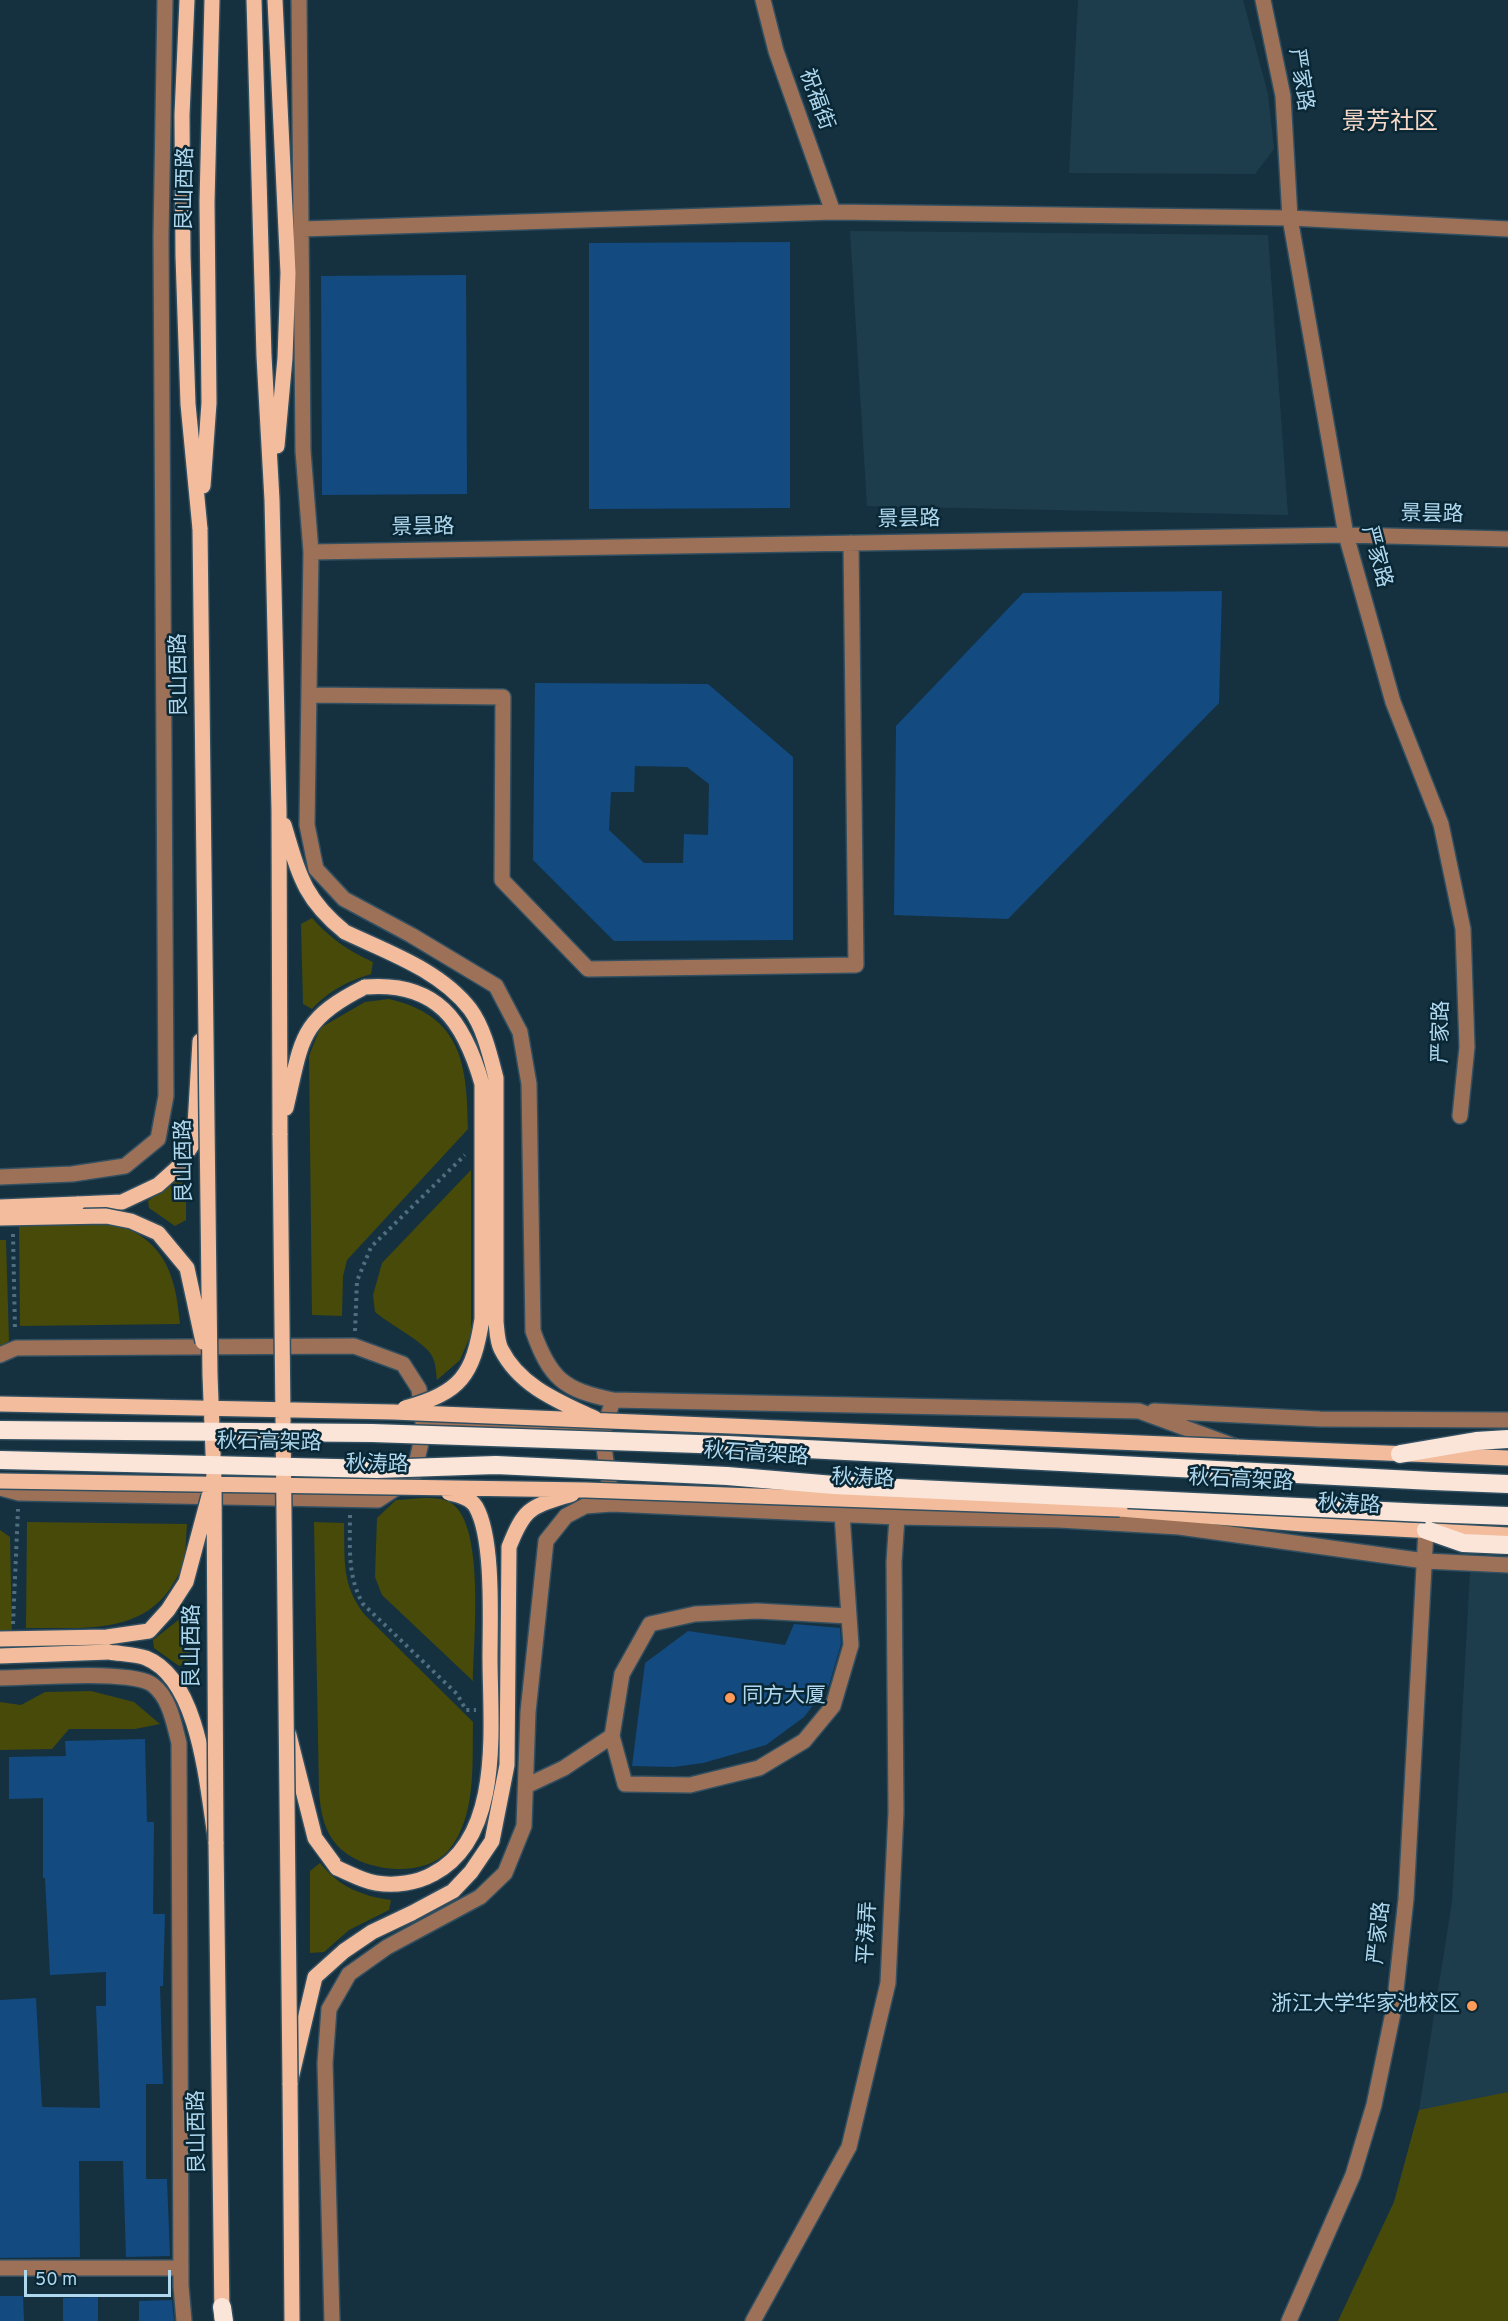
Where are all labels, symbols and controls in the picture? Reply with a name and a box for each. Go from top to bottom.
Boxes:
street label: 严家路 [1282,47,1316,113]
street label: 祝福街 [792,66,838,134]
district label: 景芳社区 [1342,110,1438,138]
street label: 艮山西路 [174,147,200,231]
street label: 景昙路 [1400,503,1464,529]
street label: 景昙路 [877,508,941,534]
street label: 景昙路 [391,516,455,542]
street label: 严家路 [1355,523,1395,591]
street label: 艮山西路 [168,633,194,717]
street label: 严家路 [1430,1000,1456,1064]
street label: 艮山西路 [173,1119,199,1203]
street label: 秋石高架路 [216,1430,322,1458]
street label: 秋石高架路 [703,1440,809,1472]
street label: 秋涛路 [345,1453,409,1479]
street label: 秋涛路 [831,1466,895,1494]
street label: 秋石高架路 [1188,1467,1294,1497]
street label: 秋涛路 [1317,1492,1381,1520]
street label: 艮山西路 [181,1604,207,1688]
place label: 同方大厦 [742,1685,826,1711]
marker: 同方大厦 [723,1691,737,1705]
street label: 严家路 [1365,1900,1397,1966]
street label: 平涛弄 [855,1901,883,1965]
place label: 浙江大学华家池校区 [1271,1993,1460,2019]
marker: 浙江大学华家池校区 [1465,1999,1479,2013]
street label: 艮山西路 [186,2090,212,2174]
scale bar [27,2258,174,2296]
text: 50 m [35,2269,77,2292]

